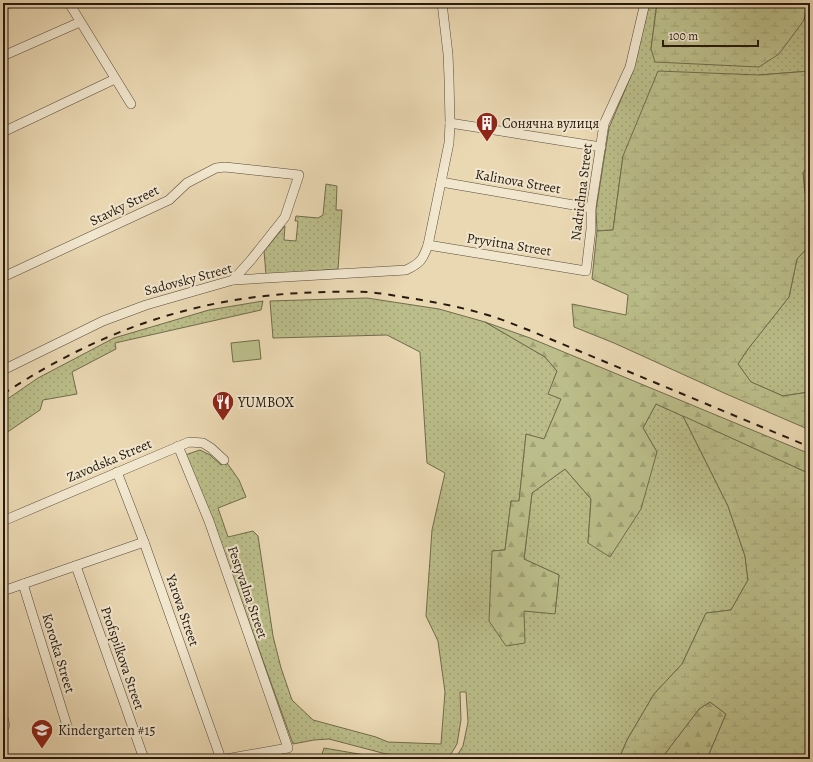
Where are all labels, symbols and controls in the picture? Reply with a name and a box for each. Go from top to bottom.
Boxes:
scale bar [663,22,758,48]
text: 100 m [669,28,698,44]
building icon: Сонячна вулиця [474,110,500,143]
place label: Сонячна вулиця [502,114,599,133]
street label: Nadrichna Street [566,142,597,242]
street label: Kalinova Street [474,165,563,198]
street label: Stavky Street [86,180,162,230]
street label: Pryvitna Street [465,228,553,261]
street label: Sadovsky Street [142,259,235,300]
restaurant icon: YUMBOX [210,389,236,422]
place label: YUMBOX [237,393,295,412]
street label: Zavodska Street [64,434,155,487]
street label: Festyvalna Street [223,543,272,641]
street label: Yarova Street [161,571,204,649]
street label: Profspilkova Street [96,604,149,713]
street label: Korotka Street [37,611,80,696]
school or university icon: Kindergarten #15 [29,717,55,750]
place label: Kindergarten #15 [58,721,155,740]

